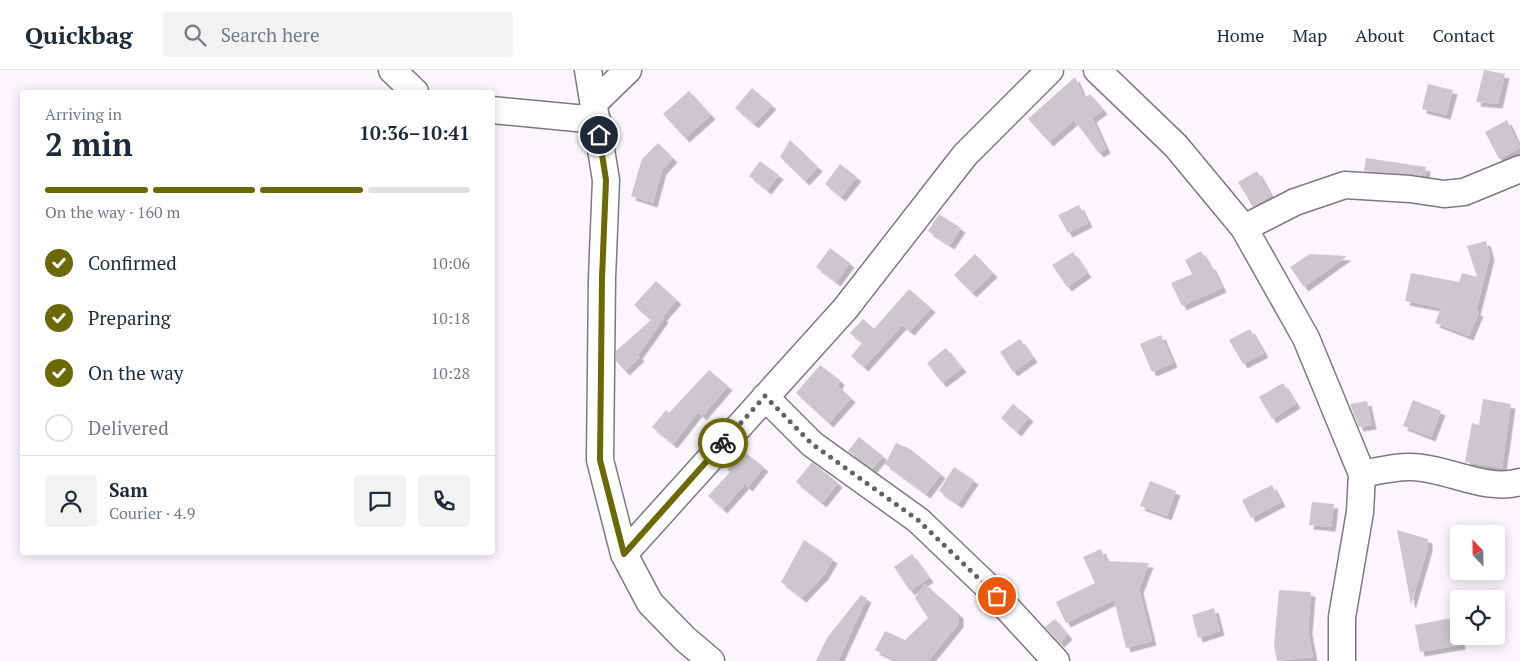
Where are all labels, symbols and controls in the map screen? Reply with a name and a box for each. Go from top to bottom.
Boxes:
search box [163,12,513,57]
text: Quickbag [25,19,133,51]
icon: search [181,21,209,49]
text: Search here [221,22,319,47]
text: Home [1217,23,1264,47]
text: Map [1292,23,1327,47]
text: About [1355,23,1404,47]
text: Contact [1432,23,1495,47]
text: Arriving in [45,103,122,125]
pin [578,114,620,156]
text: 10:36–10:41 [359,120,470,145]
icon: home [585,121,613,149]
text: 2 min [45,123,133,165]
text: On the way · 160 m [45,201,180,223]
icon: check [45,249,73,277]
text: Confirmed [88,250,177,275]
text: 10:06 [431,252,470,274]
icon: check [45,304,73,332]
text: Preparing [88,305,171,330]
text: 10:18 [431,307,470,329]
icon: check [45,359,73,387]
text: On the way [88,360,183,385]
text: 10:28 [431,362,470,384]
text: Delivered [88,415,169,440]
courier [698,418,748,468]
icon: bike [709,429,737,457]
button: person [45,475,97,527]
button: chat [354,475,406,527]
button: phone [418,475,470,527]
text: Sam [109,477,148,502]
text: Courier · 4.9 [109,502,195,524]
north arrow [1450,525,1505,580]
map controls [1450,525,1505,645]
pin [976,575,1018,617]
icon: bag [983,582,1011,610]
button: locate [1450,590,1505,645]

